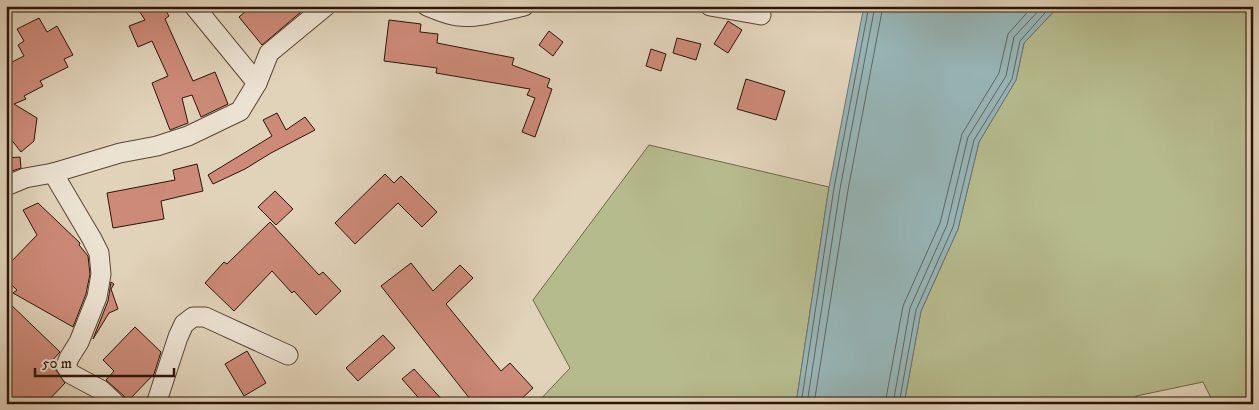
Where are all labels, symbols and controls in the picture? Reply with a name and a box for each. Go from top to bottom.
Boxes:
scale bar [35,345,174,377]
text: 50 m [42,354,72,373]

